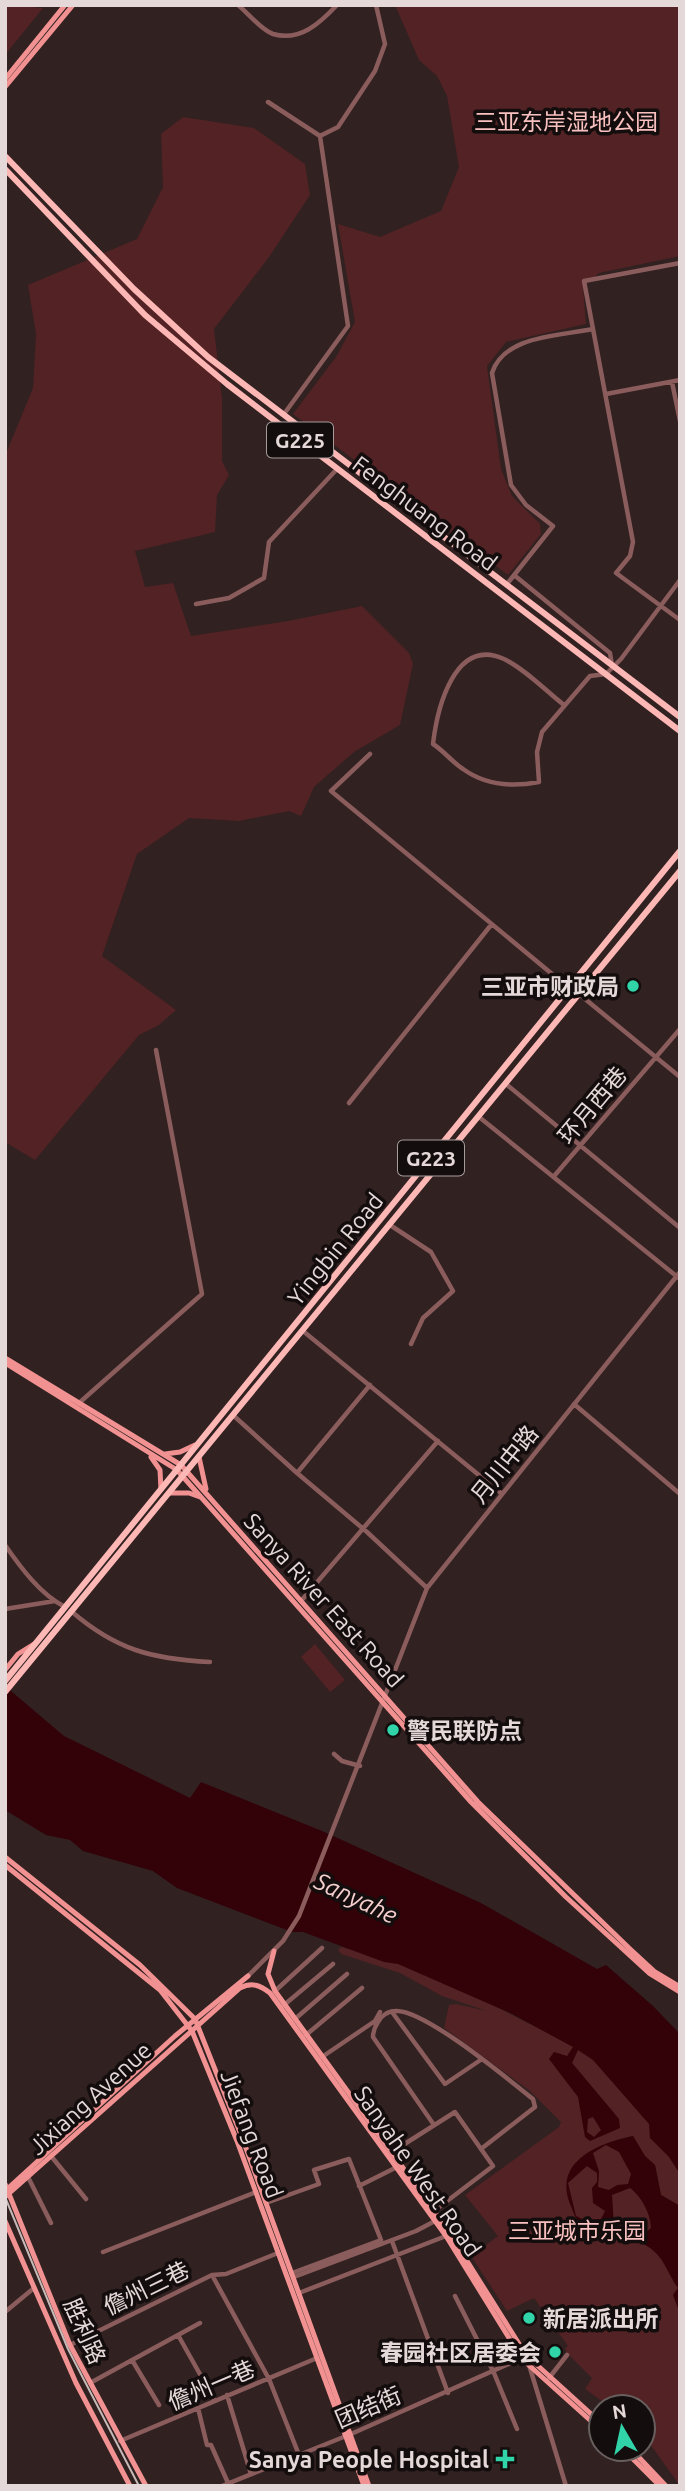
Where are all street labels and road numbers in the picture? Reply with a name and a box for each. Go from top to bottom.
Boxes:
road number: G225 [267,422,333,458]
street label: Fenghuang Road [348,451,502,575]
street label: 环月西巷 [553,1062,631,1148]
road number: G223 [398,1140,464,1176]
street label: Yingbin Road [282,1188,388,1310]
street label: 月川中路 [465,1420,543,1508]
street label: Sanya River East Road [240,1508,408,1692]
street label: Jixiang Avenue [24,2037,156,2159]
street label: Jiefang Road [216,2067,288,2201]
street label: Sanyahe West Road [350,2081,486,2261]
street label: 儋州三巷 [99,2257,193,2319]
street label: 胜利路 [60,2294,110,2368]
street label: 儋州一巷 [164,2356,258,2414]
street label: 团结街 [331,2382,405,2432]

